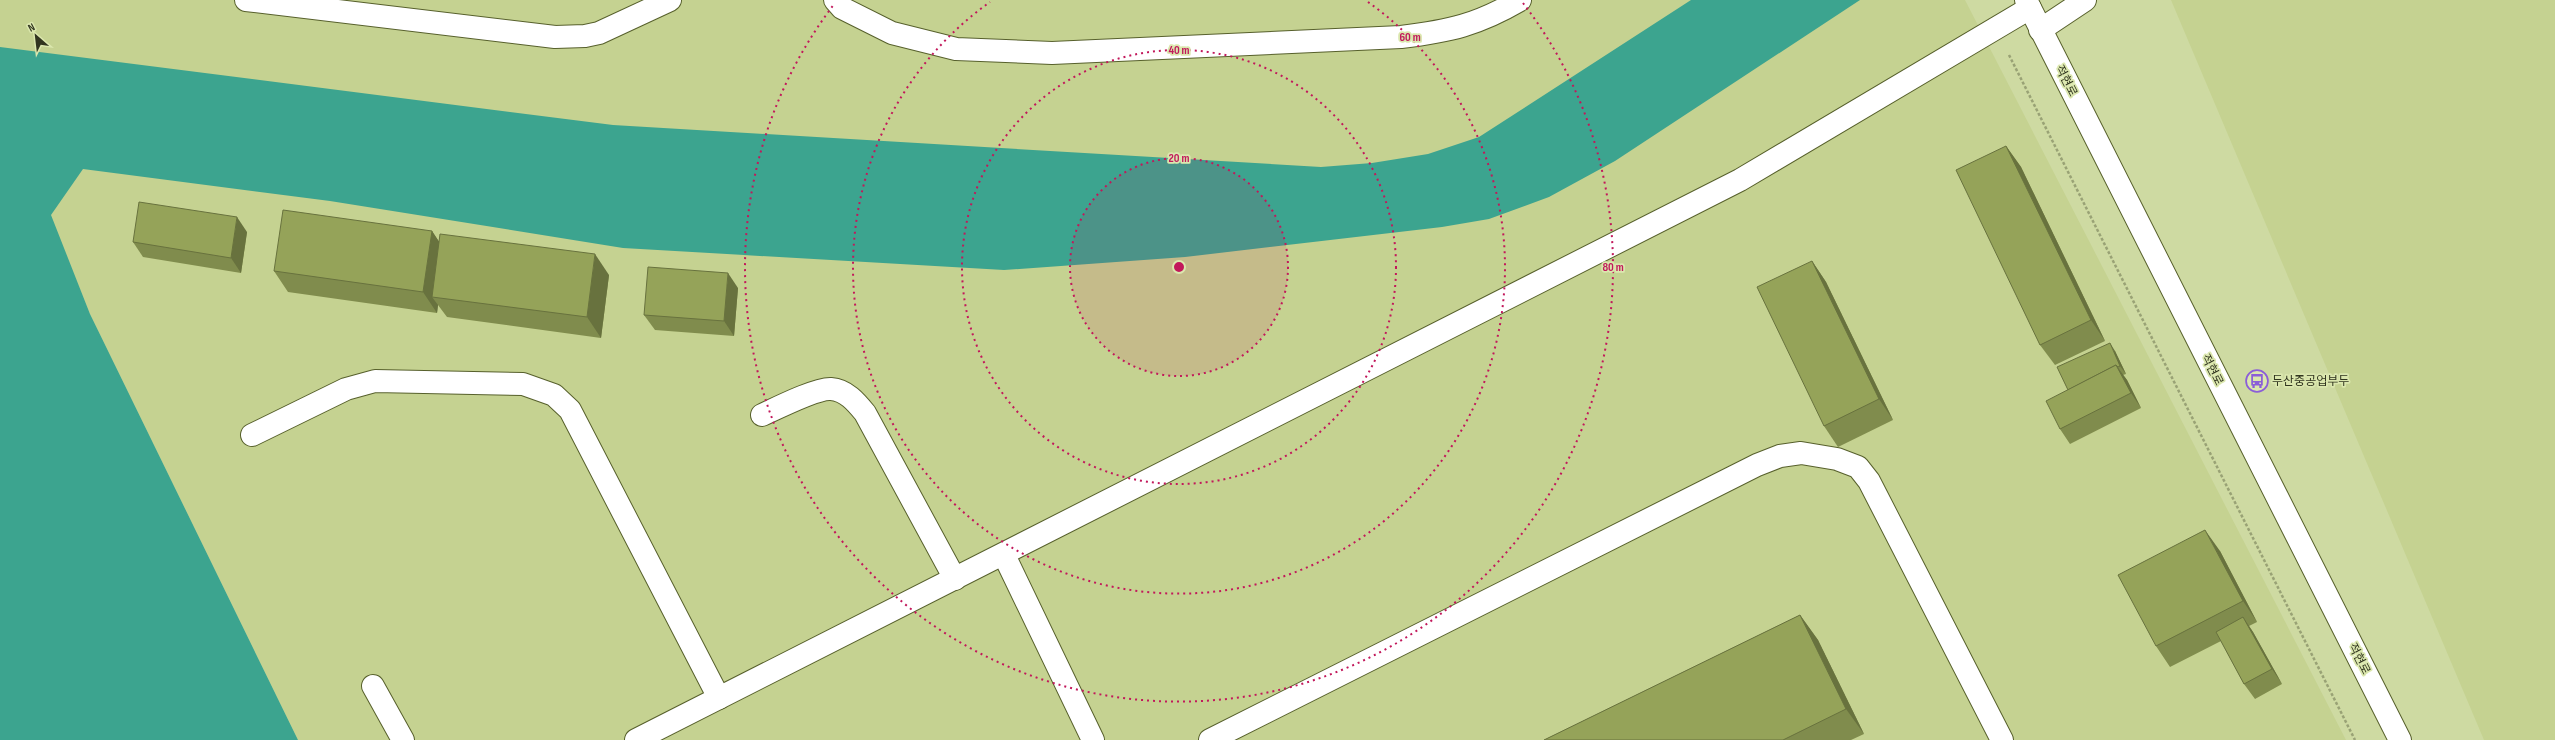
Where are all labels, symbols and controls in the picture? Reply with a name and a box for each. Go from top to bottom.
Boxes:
north arrow [16,16,56,56]
text: N [26,20,37,35]
text: 60 m [1399,30,1421,45]
text: 40 m [1168,43,1190,58]
street label: 적현로 [2052,63,2080,99]
text: 20 m [1169,151,1189,166]
centre of rings [1172,260,1186,274]
text: 80 m [1602,260,1624,275]
street label: 적현로 [2198,352,2226,388]
bus stop icon: 두산중공업부두 [2244,368,2270,394]
place label: 두산중공업부두 [2272,374,2349,389]
street label: 적현로 [2345,641,2373,677]

